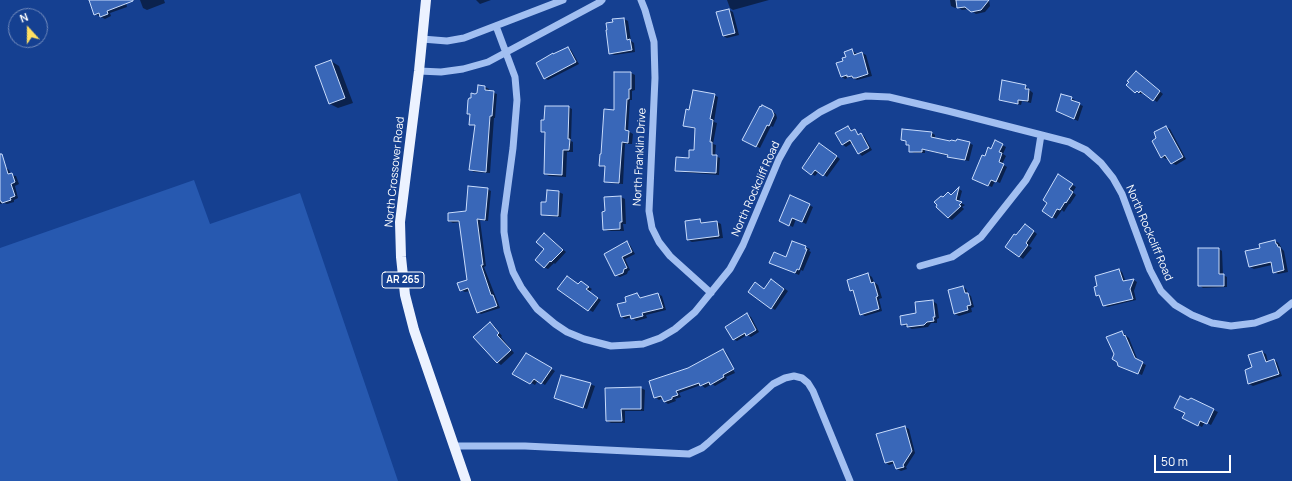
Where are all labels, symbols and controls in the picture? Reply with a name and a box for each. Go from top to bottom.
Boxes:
north arrow [8,8,48,48]
text: N [18,9,30,26]
street label: North Franklin Drive [631,108,649,206]
street label: North Crossover Road [383,116,407,228]
street label: North Rockcliff Road [729,139,783,239]
street label: North Rockcliff Road [1123,183,1175,283]
road number: AR 265 [382,272,424,288]
scale bar [1156,447,1233,473]
text: 50 m [1161,453,1188,470]

